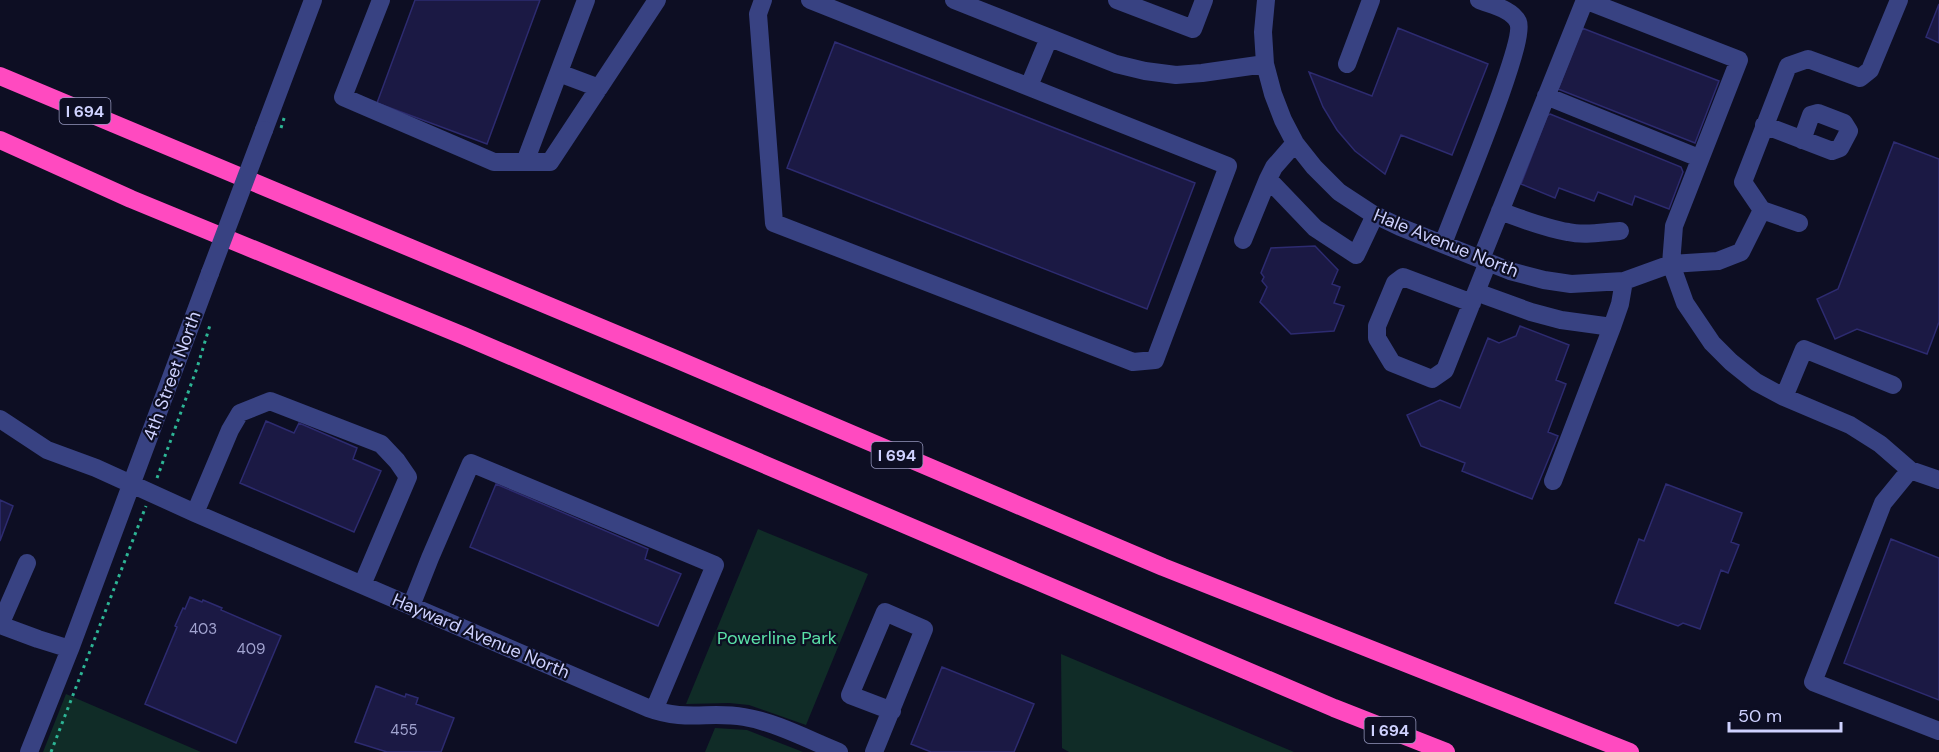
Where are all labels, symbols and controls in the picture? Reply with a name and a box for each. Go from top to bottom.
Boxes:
road number: I 694 [60,98,110,124]
street label: Hale Avenue North [1370,203,1522,283]
street label: 4th Street North [137,308,207,444]
road number: I 694 [872,442,922,468]
street label: Hayward Avenue North [389,588,573,684]
house number: 403 [189,619,217,639]
park label: Powerline Park [717,626,837,650]
house number: 409 [237,639,265,659]
scale bar [1729,695,1842,733]
text: 50 m [1738,704,1782,728]
road number: I 694 [1364,717,1416,743]
house number: 455 [390,720,418,740]

